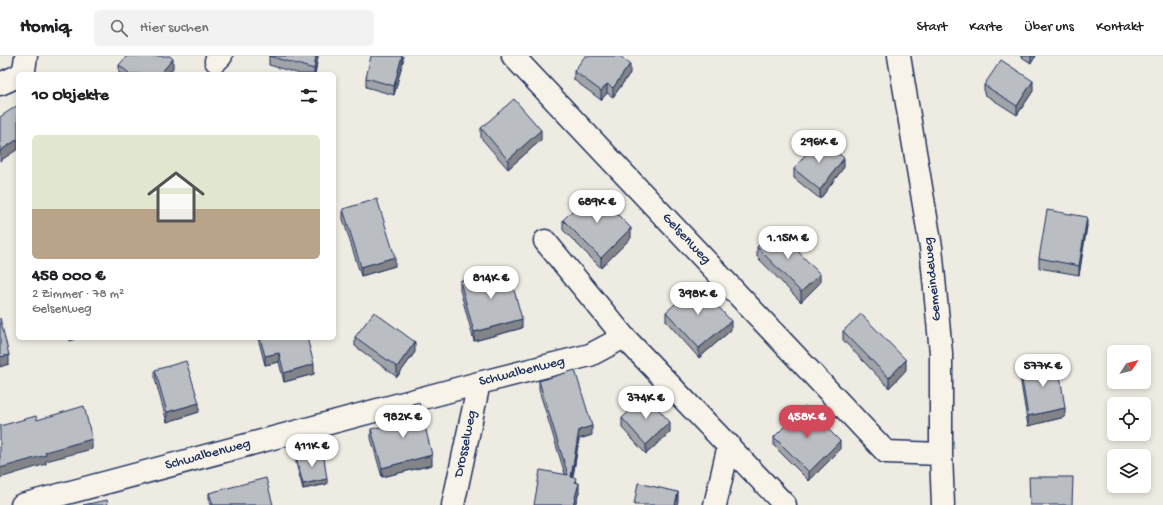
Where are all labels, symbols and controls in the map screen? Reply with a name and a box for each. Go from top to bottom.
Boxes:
search box [94,10,374,46]
text: Homiq [20,16,70,39]
icon: search [108,17,130,39]
text: Hier suchen [140,19,209,37]
text: Start [917,19,947,36]
text: Karte [969,19,1003,36]
text: Über uns [1025,19,1074,36]
text: Kontakt [1096,19,1143,36]
icon: filters [298,85,320,107]
text: 10 Objekte [32,86,109,106]
pin: 296K € [786,130,852,164]
text: 296K € [800,135,838,150]
icon: home [140,161,212,233]
pin: 689K € [564,190,630,224]
text: 689K € [578,195,616,210]
street label: Gelsenweg [658,210,714,268]
pin: 1.15M € [751,226,825,260]
text: 1.15M € [767,231,809,246]
street label: Gemeindeweg [920,236,946,322]
pin: 814K € [458,266,524,300]
text: 458 000 € [32,267,105,287]
text: 814K € [473,271,509,286]
pin: 398K € [665,282,731,316]
text: 2 Zimmer · 78 m² [32,287,124,302]
text: 398K € [679,287,717,302]
text: Gelsenweg [32,302,92,317]
north arrow [1107,345,1151,389]
map controls [1107,345,1151,493]
street label: Schwalbenweg [477,353,567,391]
pin: 577K € [1010,354,1076,388]
text: 577K € [1024,359,1062,374]
pin: 374K € [613,386,679,420]
text: 374K € [627,391,665,406]
button: locate [1107,397,1151,441]
pin: 982K € [370,405,436,439]
pin: 458K € [774,405,840,439]
street label: Drosselweg [450,409,481,480]
text: 982K € [384,410,422,425]
text: 458K € [788,410,826,425]
pin: 411K € [279,434,345,468]
street label: Schwalbenweg [163,435,253,475]
text: 411K € [295,439,329,454]
button: layers [1107,449,1151,493]

